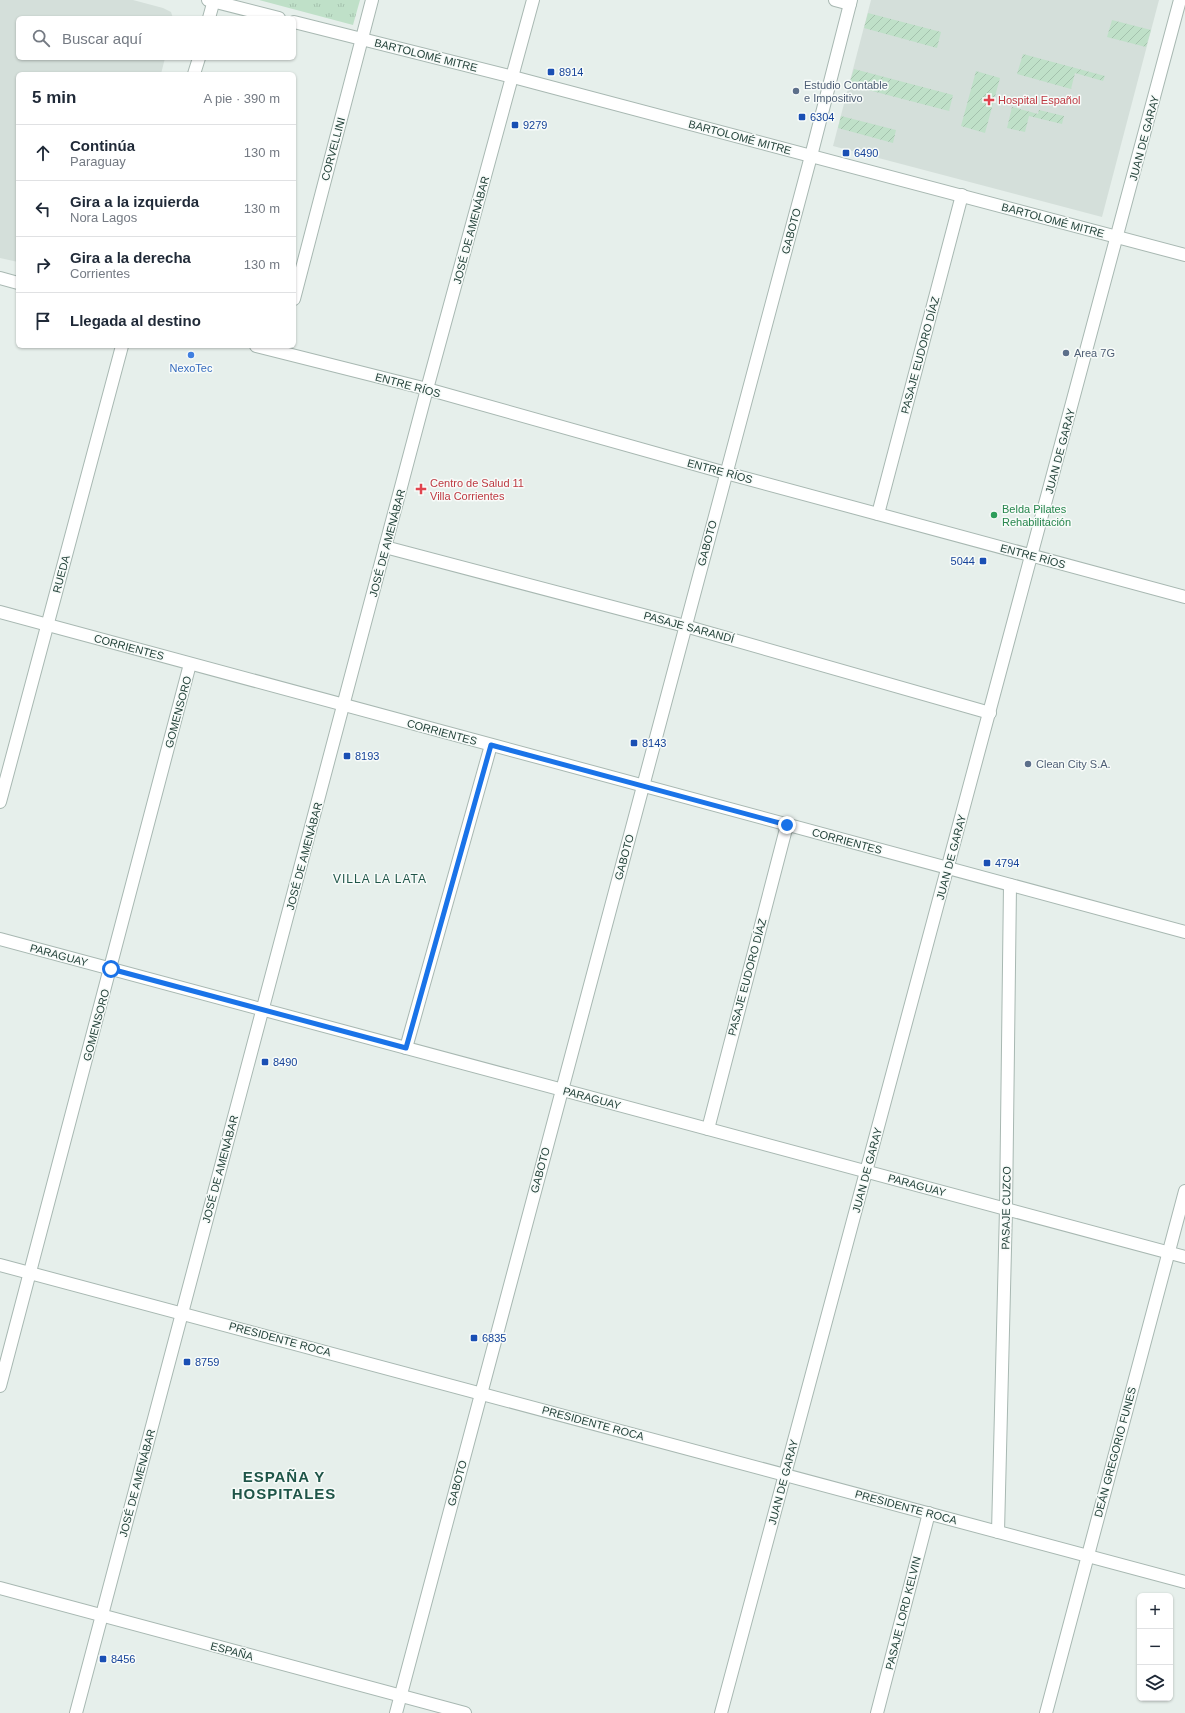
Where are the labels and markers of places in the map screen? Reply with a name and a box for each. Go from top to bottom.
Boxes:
place label: 8914 [559,66,583,78]
marker: 8914 [546,67,556,77]
place label: Estudio Contable e Impositivo [804,79,888,104]
marker: Estudio Contable e Impositivo [791,86,801,96]
marker: Hospital Español [983,94,995,106]
place label: Hospital Español [998,94,1081,106]
place label: 6304 [810,111,834,123]
marker: 6304 [797,112,807,122]
place label: 9279 [523,119,547,131]
marker: 9279 [510,120,520,130]
place label: 6490 [854,147,878,159]
marker: 6490 [841,148,851,158]
place label: Area 7G [1074,347,1115,359]
marker: Area 7G [1061,348,1071,358]
marker: NexoTec [186,350,196,360]
place label: NexoTec [170,362,213,374]
place label: Centro de Salud 11 Villa Corrientes [430,477,524,502]
marker: Centro de Salud 11 Villa Corrientes [415,483,427,495]
place label: Belda Pilates Rehabilitación [1002,503,1071,528]
marker: Belda Pilates Rehabilitación [989,510,999,520]
place label: 5044 [951,555,975,567]
marker: 5044 [978,556,988,566]
place label: 8143 [642,737,666,749]
marker: 8143 [629,738,639,748]
place label: 8193 [355,750,379,762]
marker: 8193 [342,751,352,761]
place label: Clean City S.A. [1036,758,1111,770]
marker: Clean City S.A. [1023,759,1033,769]
place label: 4794 [995,857,1019,869]
marker: 4794 [982,858,992,868]
place label: 8490 [273,1056,297,1068]
marker: 8490 [260,1057,270,1067]
place label: 6835 [482,1332,506,1344]
marker: 6835 [469,1333,479,1343]
place label: 8759 [195,1356,219,1368]
marker: 8759 [182,1357,192,1367]
place label: 8456 [111,1653,135,1665]
marker: 8456 [98,1654,108,1664]

